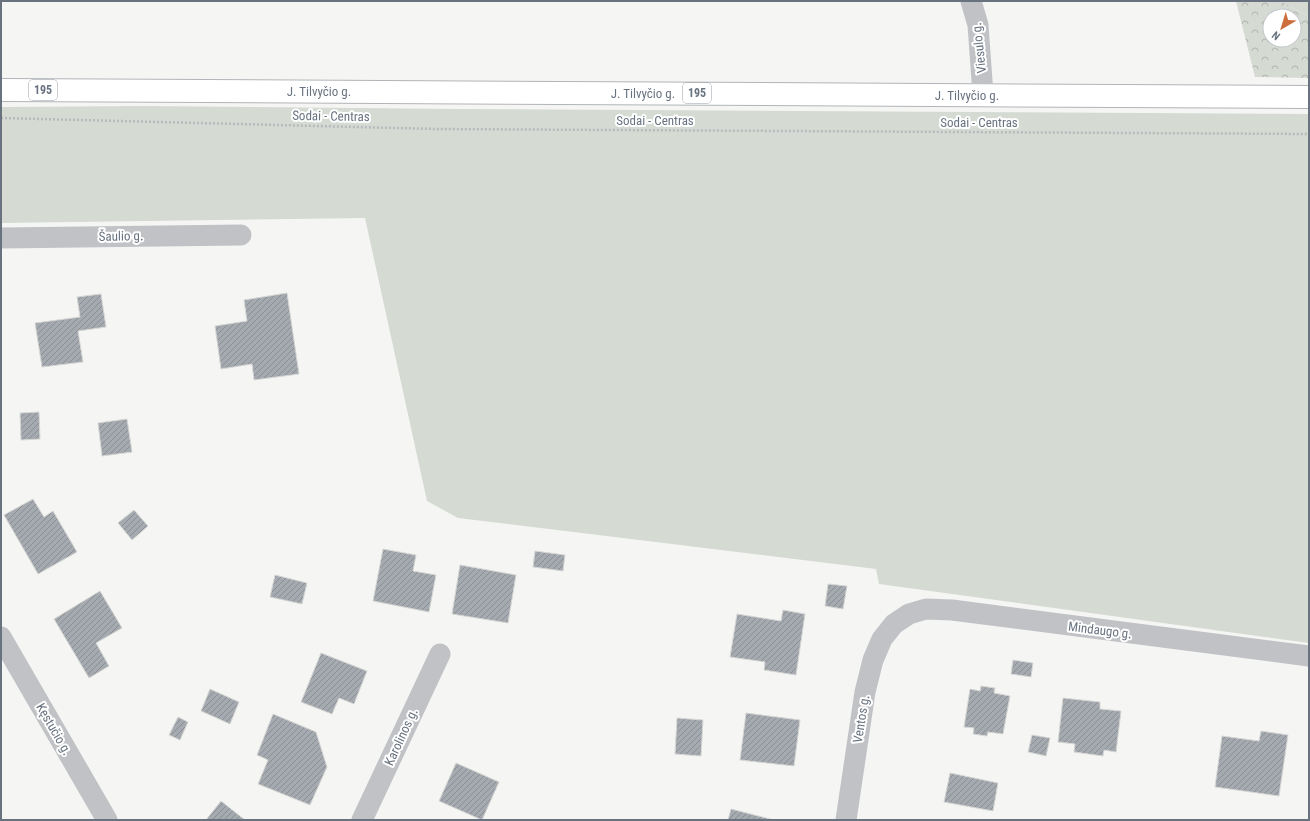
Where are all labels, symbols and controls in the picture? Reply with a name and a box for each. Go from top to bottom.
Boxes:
north arrow [1262,8,1302,48]
street label: Viesulo g. [969,22,989,74]
text: N [1269,28,1283,43]
road number: 195 [29,80,57,100]
road number: 195 [683,83,711,103]
street label: J. Tilvyčio g. [287,84,351,99]
street label: J. Tilvyčio g. [611,86,675,101]
street label: J. Tilvyčio g. [935,88,999,103]
street label: Sodai - Centras [292,108,370,124]
street label: Sodai - Centras [616,113,694,128]
street label: Sodai - Centras [940,115,1018,130]
street label: Šaulio g. [99,228,143,244]
street label: Mindaugo g. [1067,619,1133,641]
street label: Ventos g. [850,694,872,744]
street label: Kęstučio g. [33,700,75,758]
street label: Karolinos g. [381,706,421,768]

